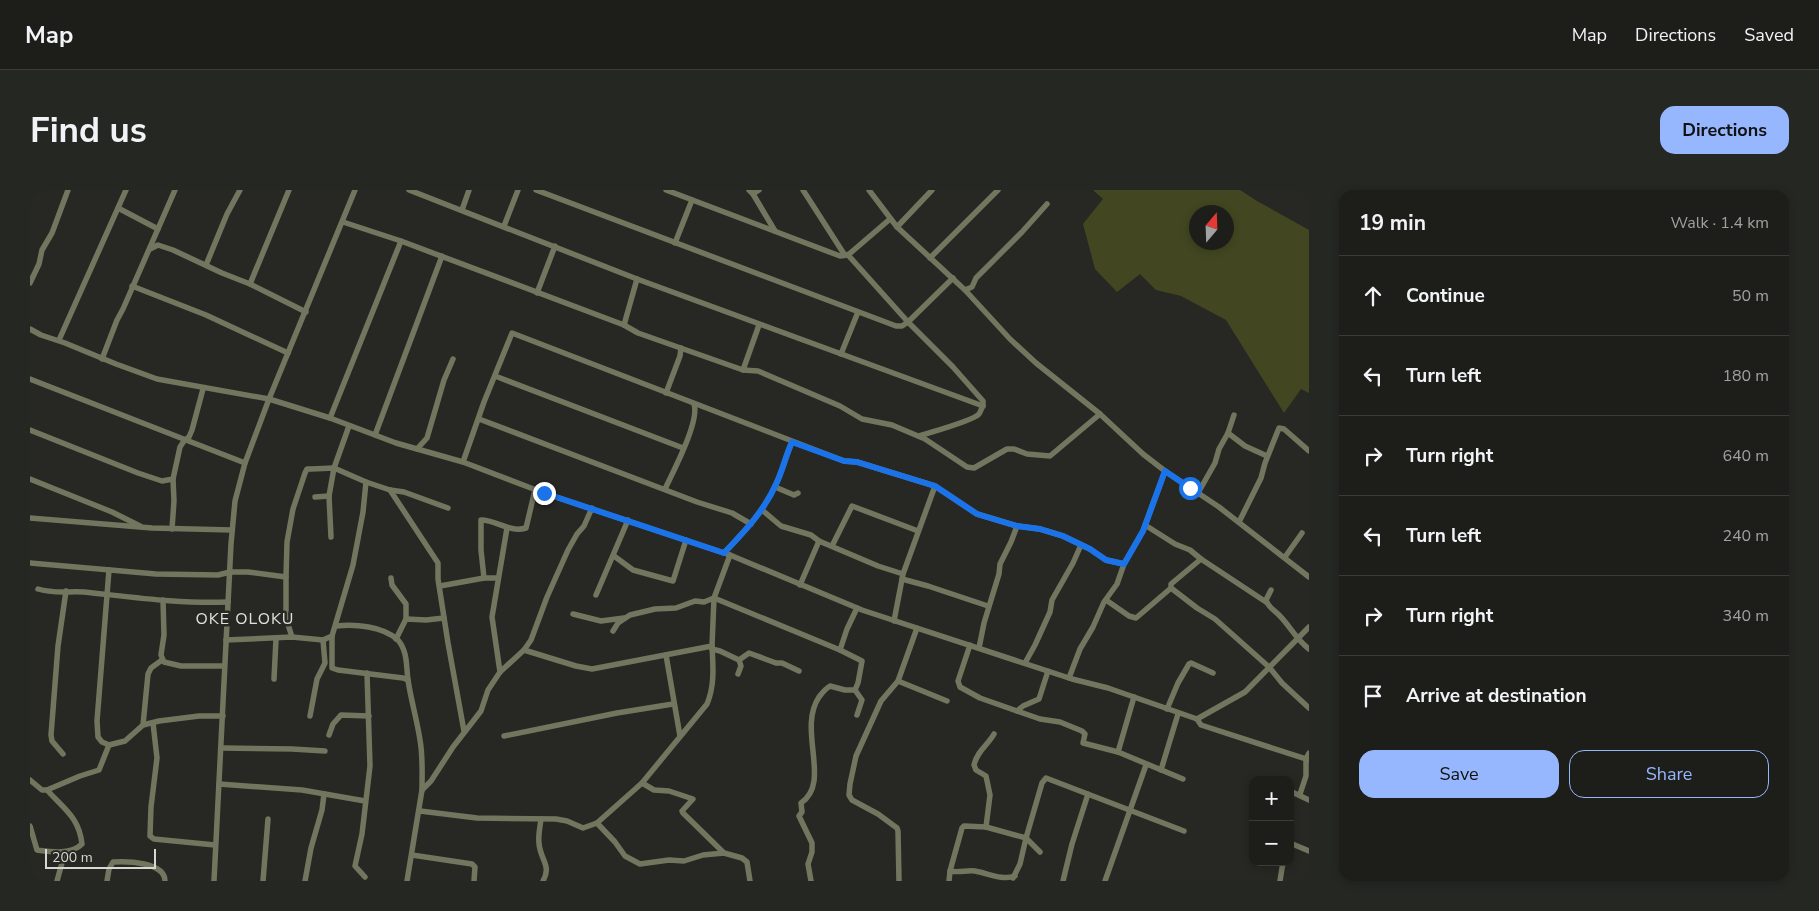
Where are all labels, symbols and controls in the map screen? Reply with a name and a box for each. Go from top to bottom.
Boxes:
text: Map [25,19,73,51]
text: Map [1572,23,1607,47]
text: Directions [1635,23,1716,47]
text: Saved [1744,23,1794,47]
button: Directions [1660,106,1789,154]
text: Find us [30,107,147,154]
north arrow [1189,205,1234,250]
text: 19 min [1359,209,1426,237]
text: Walk · 1.4 km [1671,212,1769,234]
icon: ahead [1359,282,1387,310]
text: Continue [1406,283,1485,309]
text: 50 m [1732,285,1769,307]
icon: left [1359,362,1387,390]
text: Turn left [1406,363,1481,389]
text: 180 m [1722,365,1769,387]
icon: right [1359,442,1387,470]
text: Turn right [1406,443,1493,469]
text: 640 m [1722,445,1769,467]
route start [1179,477,1202,500]
route end [533,482,556,505]
icon: left [1359,522,1387,550]
text: Turn left [1406,523,1481,549]
text: 240 m [1722,525,1769,547]
icon: right [1359,602,1387,630]
text: Turn right [1406,603,1493,629]
text: 340 m [1722,605,1769,627]
district label: OKE OLOKU [196,608,294,630]
icon: arrive [1359,682,1387,710]
text: Arrive at destination [1406,683,1587,709]
button: Save [1359,750,1559,798]
button: Share [1569,750,1769,798]
map controls [1249,776,1294,866]
button: + [1249,776,1294,821]
button: − [1249,821,1294,866]
scale bar [45,846,156,869]
text: 200 m [52,848,93,867]

